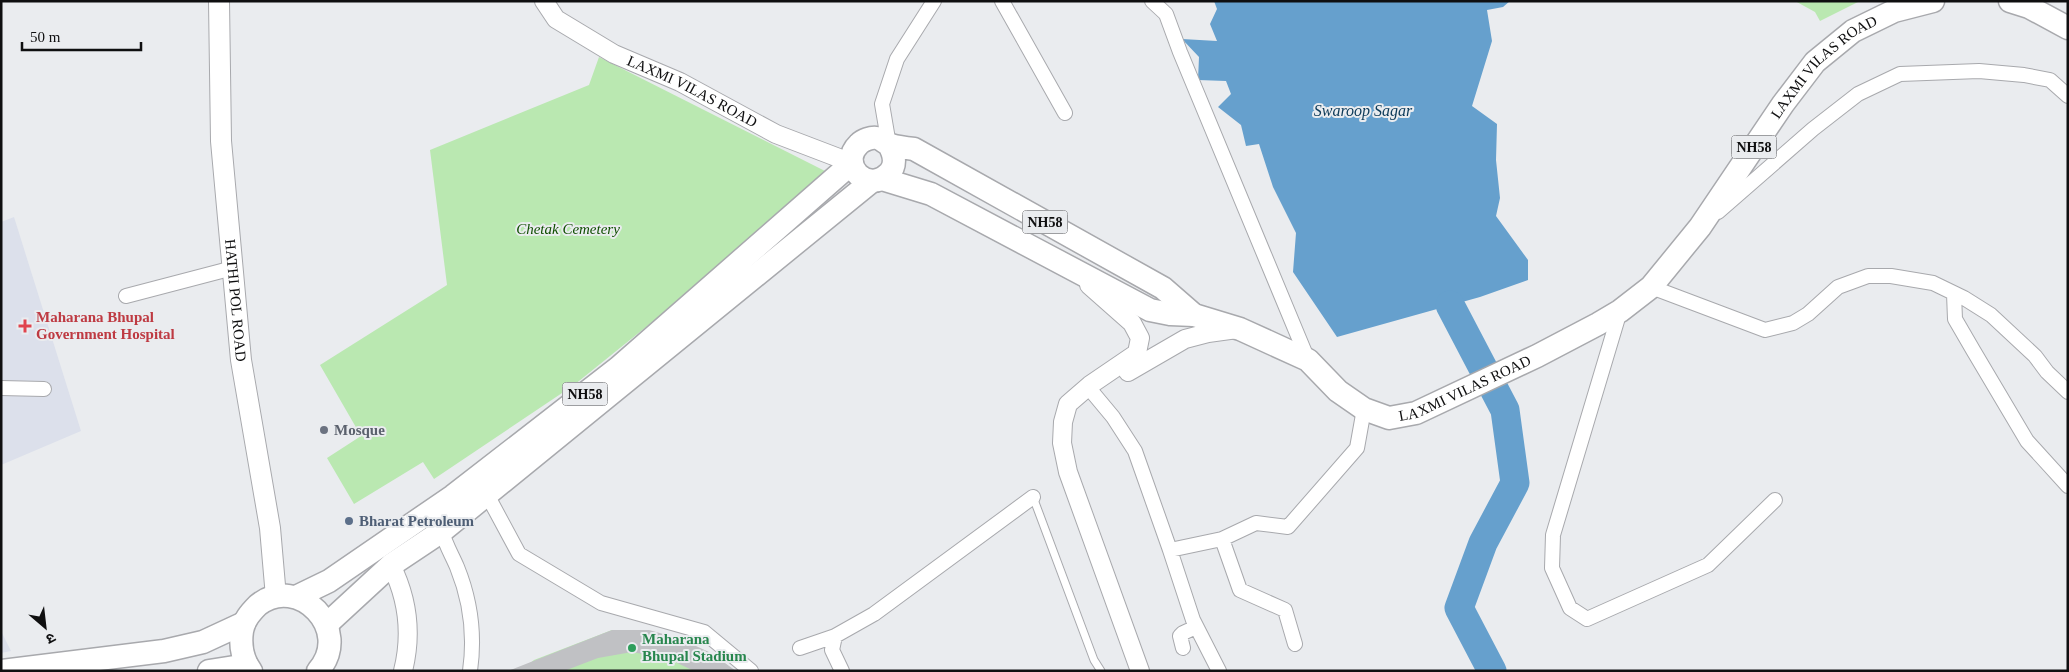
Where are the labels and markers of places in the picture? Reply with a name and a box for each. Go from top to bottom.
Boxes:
place label: Maharana Bhupal Government Hospital [36,309,175,342]
marker: Maharana Bhupal Government Hospital [18,319,32,333]
place label: Mosque [334,422,385,438]
marker: Mosque [318,424,330,436]
place label: Bharat Petroleum [359,513,475,529]
marker: Bharat Petroleum [343,515,355,527]
place label: Maharana Bhupal Stadium [642,631,747,664]
marker: Maharana Bhupal Stadium [626,642,638,654]

